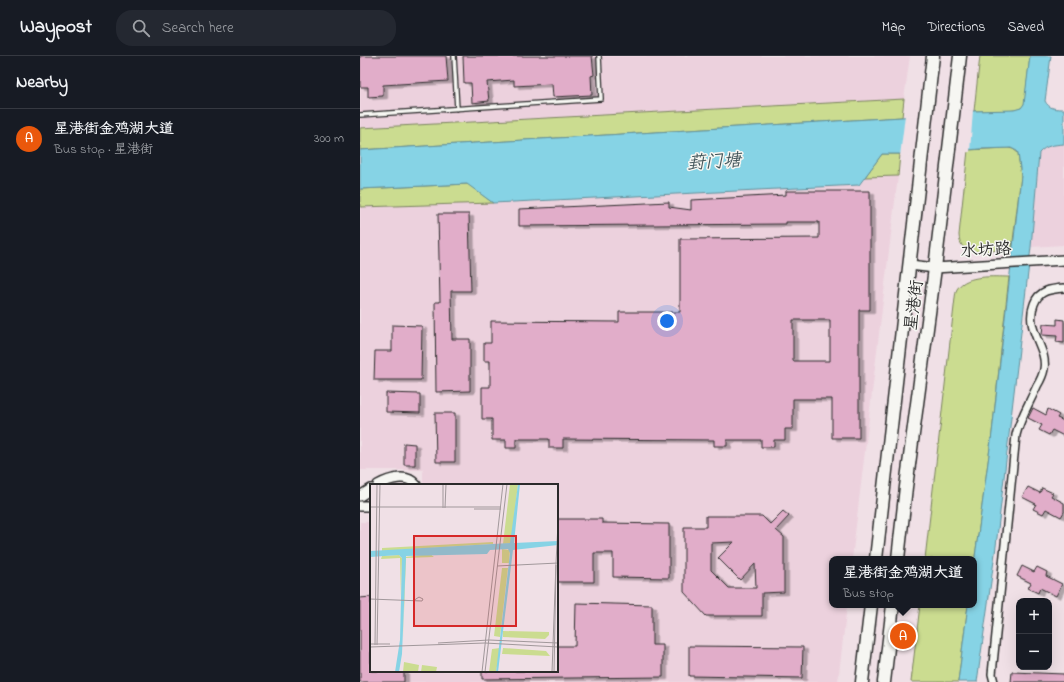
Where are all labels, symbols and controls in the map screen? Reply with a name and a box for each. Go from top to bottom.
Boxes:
search box [116,10,396,46]
text: Waypost [20,14,92,41]
icon: search [130,17,152,39]
text: Search here [162,17,234,39]
text: Map [882,17,905,38]
text: Directions [927,17,985,38]
text: Saved [1007,17,1044,38]
text: Nearby [16,70,68,95]
text: 星港街金鸡湖大道 [54,118,174,140]
text: A [25,129,33,148]
text: 300 m [314,129,344,148]
text: Bus stop · 星港街 [54,140,153,159]
water label: 葑门塘 [686,148,744,177]
street label: 水坊路 [960,237,1012,264]
street label: 星港街 [899,278,930,332]
your location [657,311,677,331]
inset map [370,484,558,672]
popup [829,556,977,608]
text: 星港街金鸡湖大道 [843,562,963,584]
text: Bus stop [843,584,894,603]
map controls [1016,598,1052,670]
button: + [1016,598,1052,634]
pin: A [890,621,916,651]
button: − [1016,634,1052,670]

